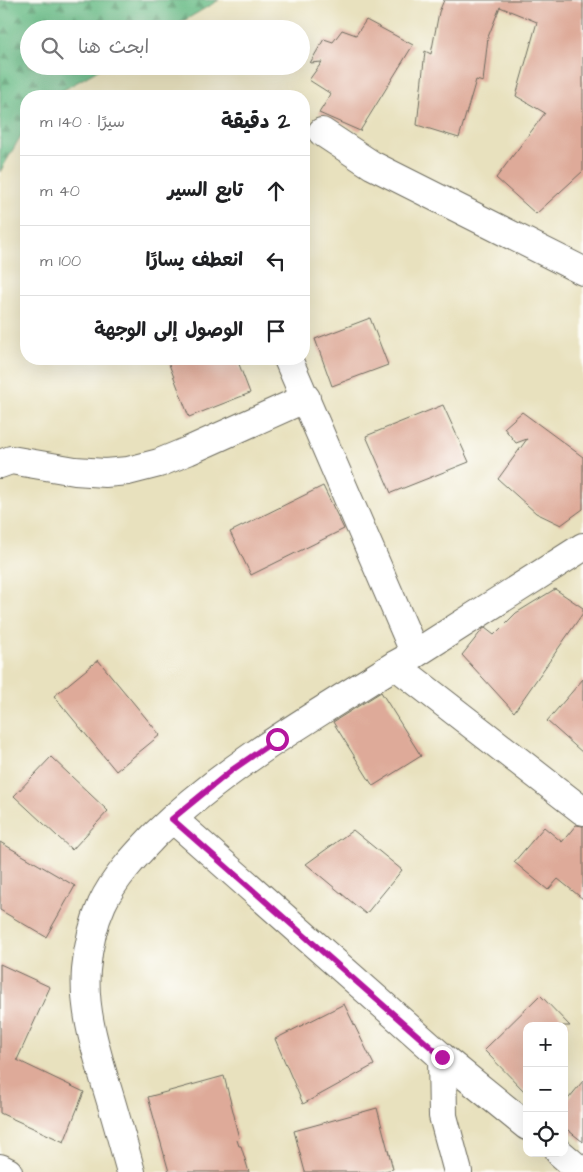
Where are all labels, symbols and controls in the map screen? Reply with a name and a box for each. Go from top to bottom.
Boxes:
search box [20,20,310,75]
icon: search [38,34,66,62]
text: ابحث هنا [78,34,149,61]
text: 2 دقيقة [221,107,290,136]
text: سيرًا · 140 m [40,111,125,133]
text: تابع السير [168,177,243,204]
icon: ahead [262,177,290,205]
text: 40 m [40,180,80,202]
text: انعطف يسارًا [146,247,243,274]
icon: left [262,247,290,275]
text: 100 m [40,250,81,272]
text: الوصول إلى الوجهة [94,317,243,344]
icon: arrive [262,317,290,345]
route start [266,728,289,751]
map controls [523,1022,568,1157]
button: + [523,1022,568,1067]
route end [431,1046,454,1069]
button: − [523,1067,568,1112]
button: locate [523,1112,568,1157]

